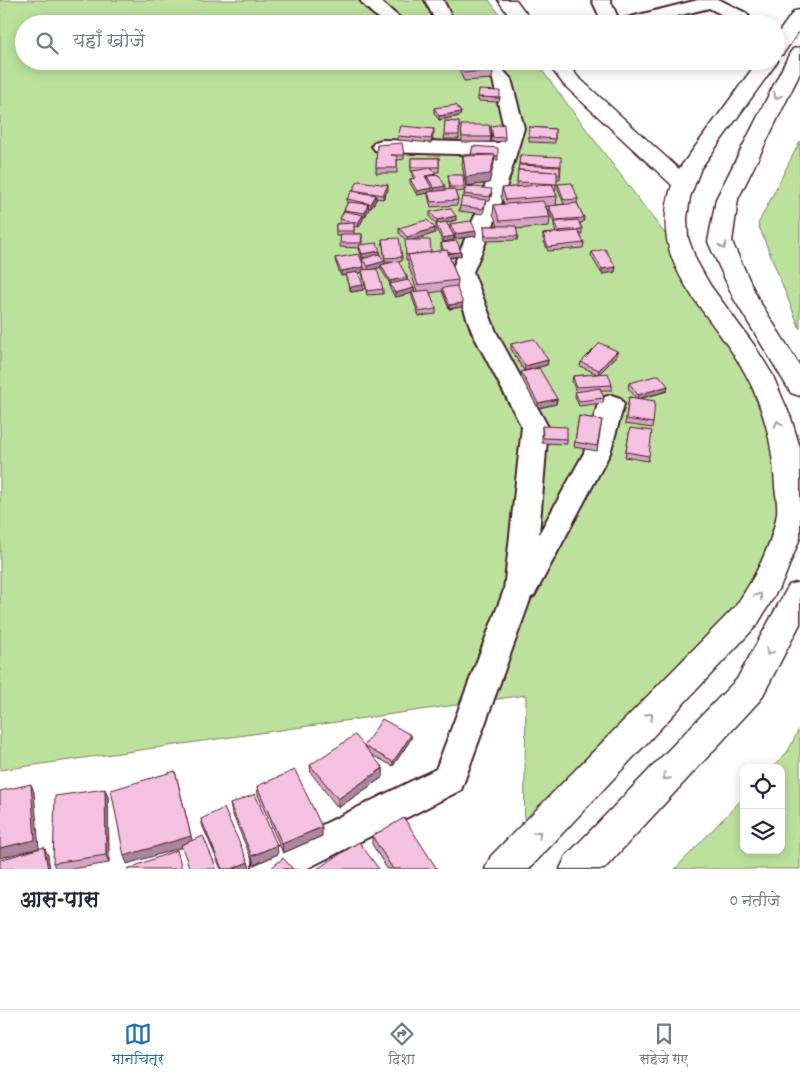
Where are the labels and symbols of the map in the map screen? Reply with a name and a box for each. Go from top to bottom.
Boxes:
one-way arrow [773,91,784,100]
one-way arrow [717,242,728,250]
one-way arrow [774,421,784,429]
one-way arrow [753,592,762,602]
one-way arrow [765,647,775,656]
one-way arrow [644,713,653,722]
one-way arrow [663,771,672,780]
one-way arrow [532,830,541,839]

